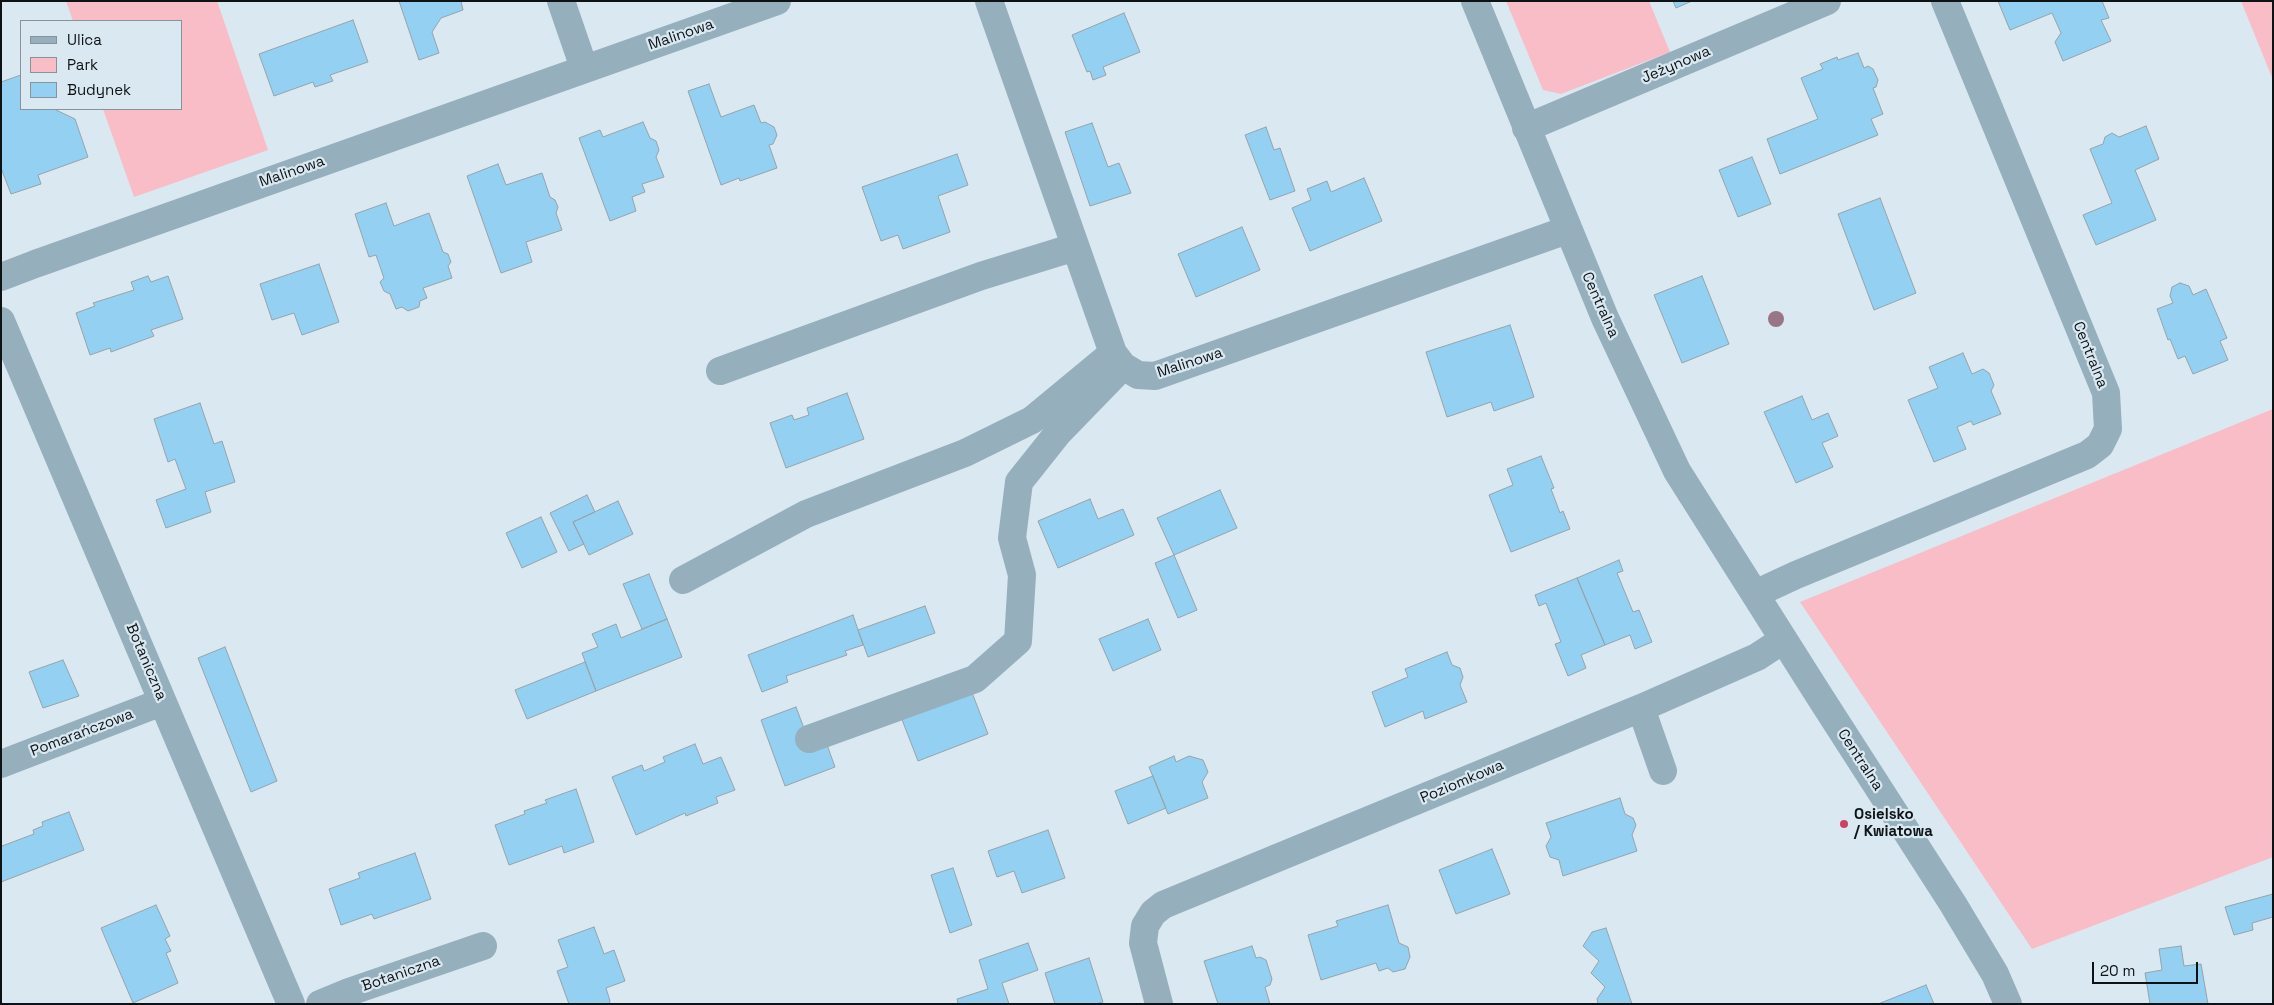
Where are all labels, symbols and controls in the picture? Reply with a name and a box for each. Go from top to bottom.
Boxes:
street label: Malinowa [646,15,716,55]
legend [20,20,182,110]
text: Ulica [67,30,102,49]
street label: Jeżynowa [1639,42,1713,88]
text: Park [67,55,98,74]
text: Budynek [67,80,131,99]
street label: Malinowa [257,152,327,192]
street label: Centralna [1578,269,1622,341]
street label: Centralna [2069,319,2111,391]
street label: Malinowa [1155,344,1225,382]
street label: Botaniczna [122,621,170,703]
street label: Pomarańczowa [28,705,136,761]
street label: Centralna [1833,726,1887,794]
street label: Poziomkowa [1418,756,1506,808]
place label: Osielsko / Kwiatowa [1854,806,1933,841]
marker: Osielsko / Kwiatowa [1838,818,1850,830]
street label: Botaniczna [360,952,442,996]
scale bar [2094,952,2200,984]
text: 20 m [2100,961,2135,980]

